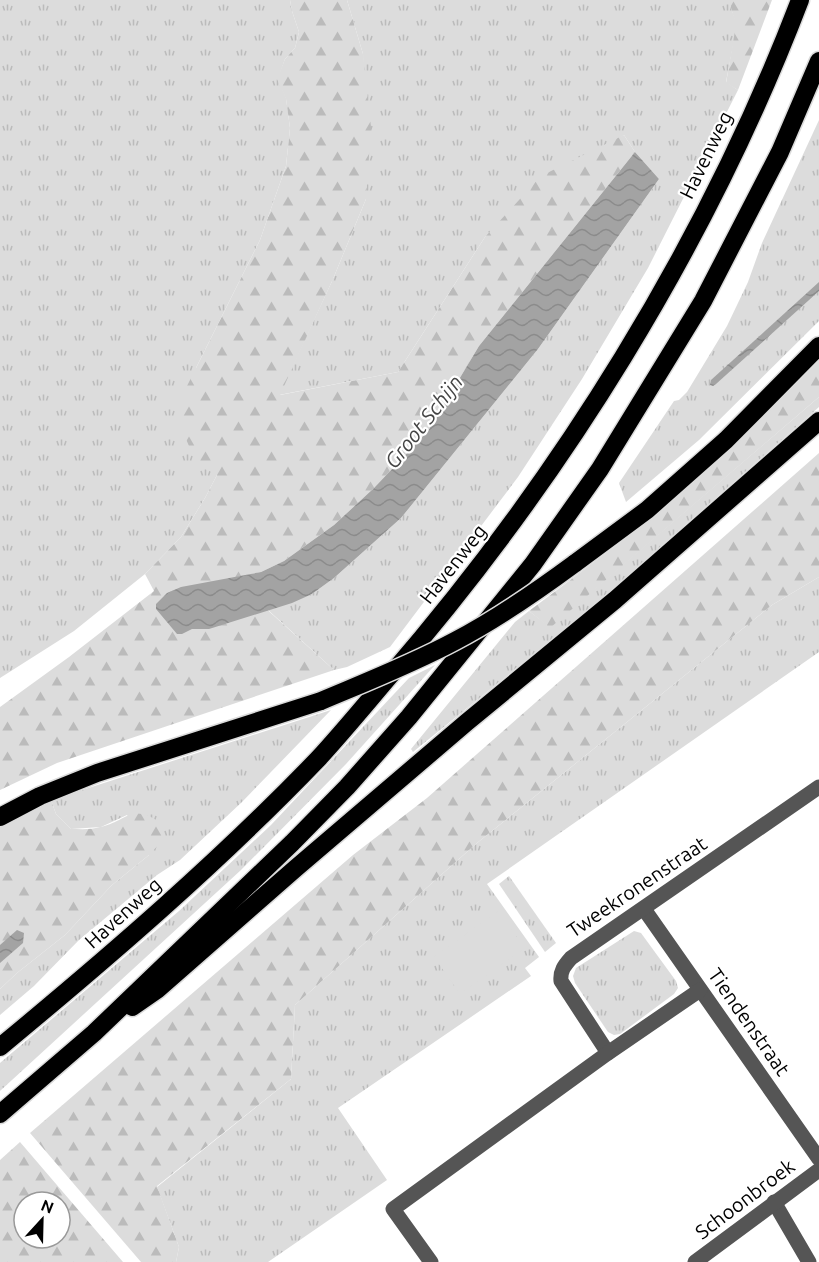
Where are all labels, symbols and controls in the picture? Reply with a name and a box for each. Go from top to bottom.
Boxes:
street label: Havenweg [675,107,737,202]
water label: Groot Schijn [379,370,467,473]
street label: Havenweg [414,519,491,608]
street label: Tweekronenstraat [563,831,711,942]
street label: Havenweg [80,872,165,953]
street label: Tiendenstraat [704,964,795,1080]
street label: Schoonbroek [691,1154,799,1243]
north arrow [12,1190,72,1250]
text: N [39,1196,57,1217]

